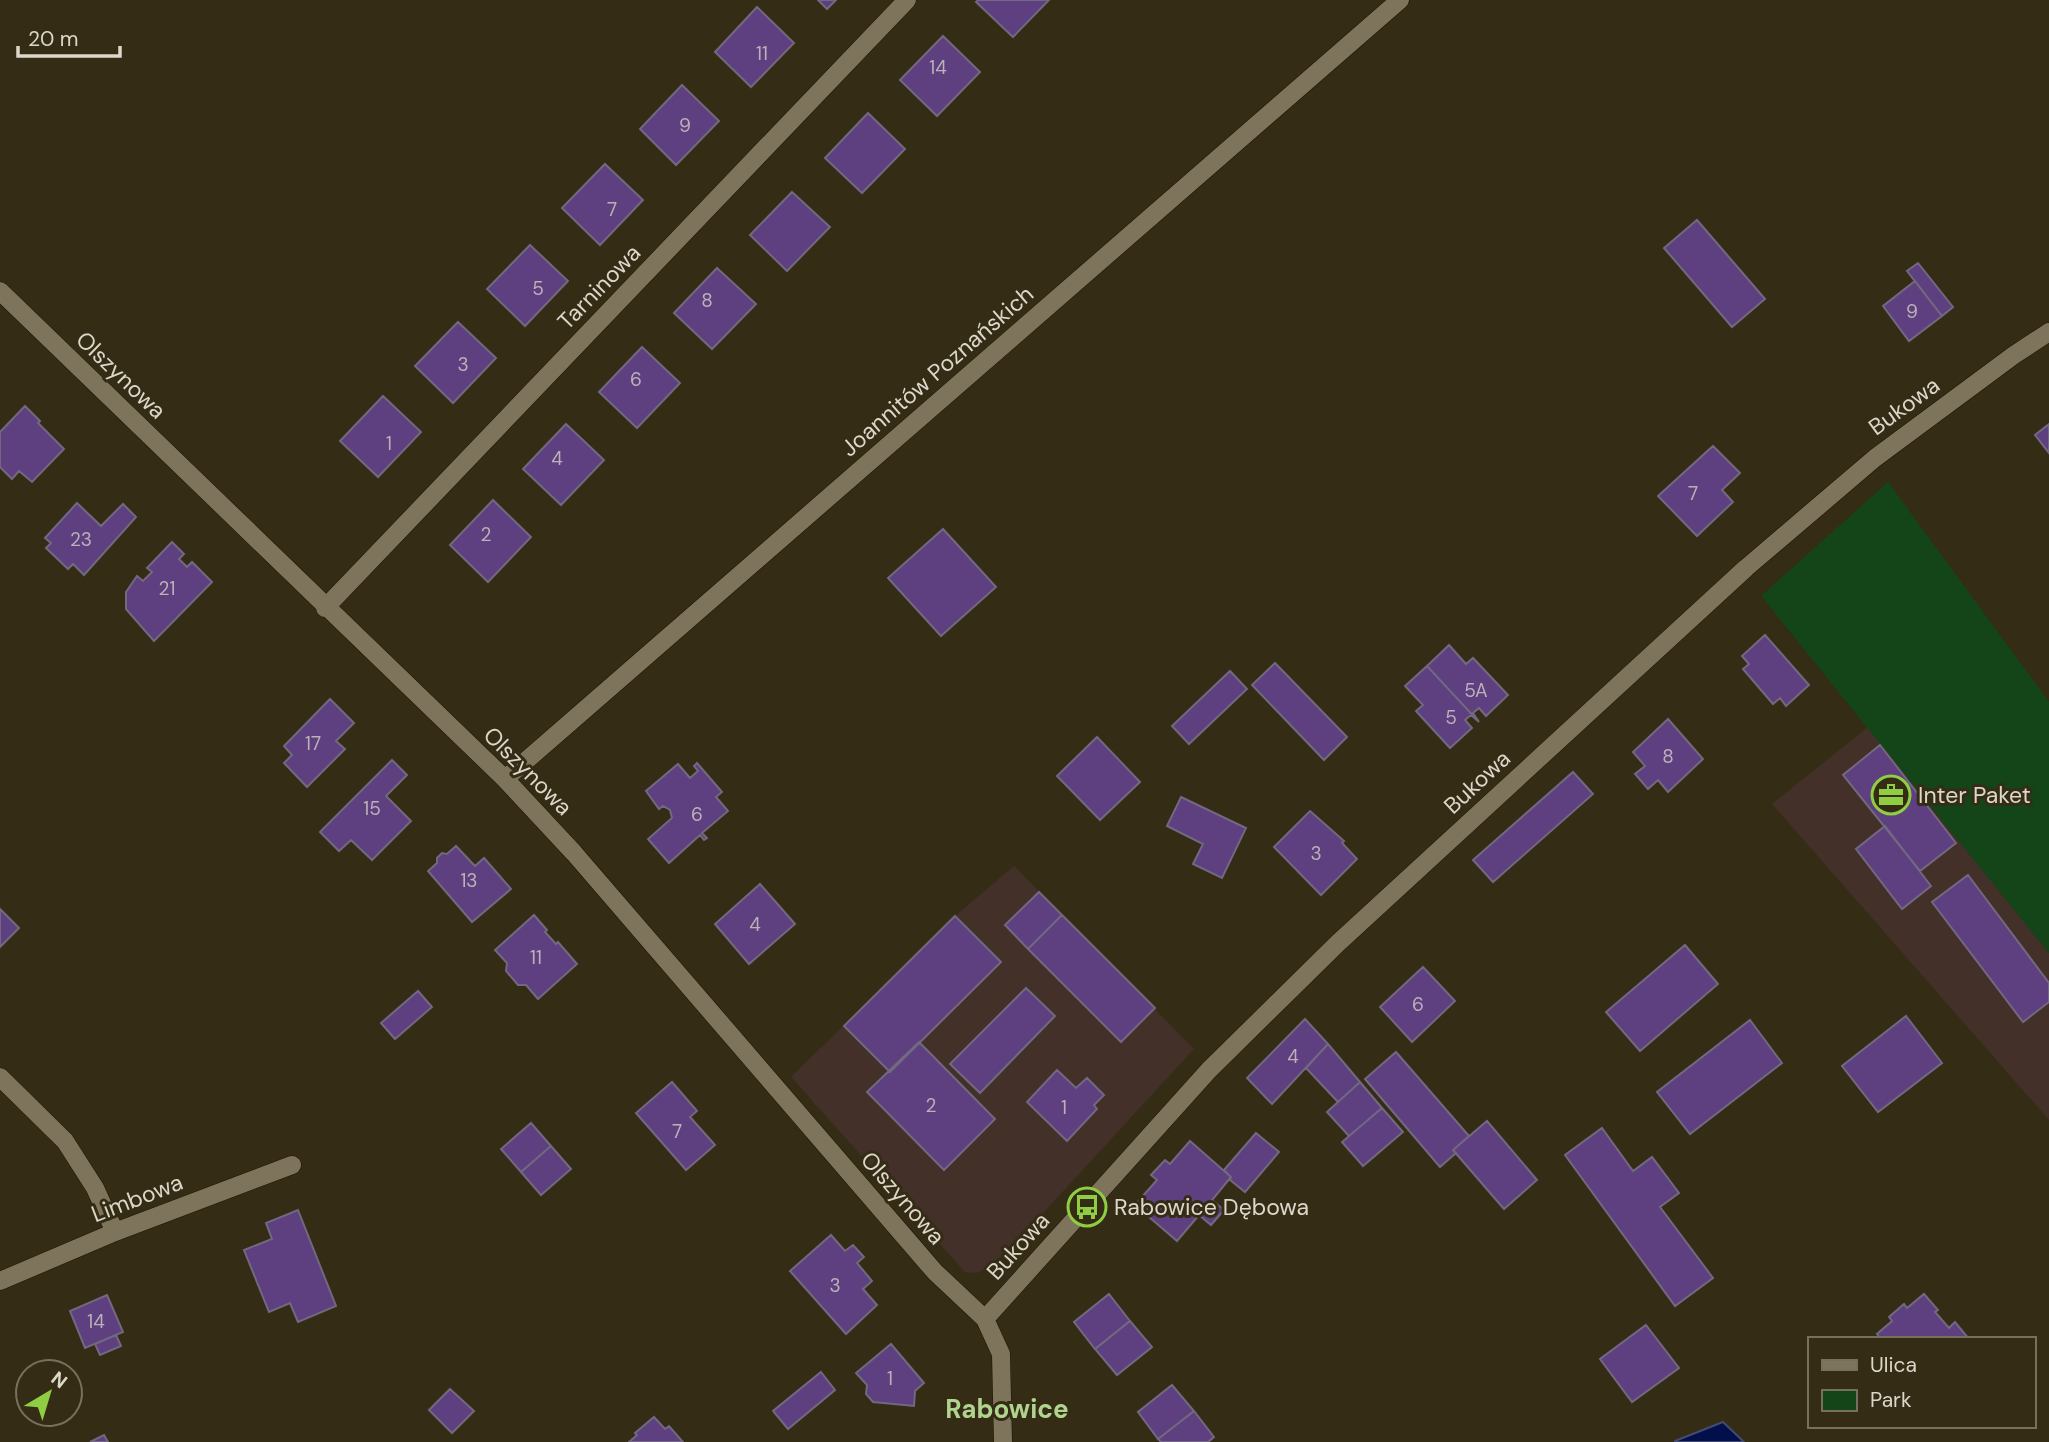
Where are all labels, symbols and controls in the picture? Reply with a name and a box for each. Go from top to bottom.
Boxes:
scale bar [18,14,119,58]
text: 20 m [28,25,79,53]
house number: 11 [756,41,768,66]
house number: 14 [929,55,947,80]
house number: 9 [679,113,691,138]
house number: 7 [607,197,617,222]
street label: Tarninowa [551,238,647,336]
house number: 5 [532,276,544,301]
street label: Joannitów Poznańskich [834,279,1040,463]
house number: 8 [701,288,713,313]
house number: 9 [1906,299,1918,324]
street label: Olszynowa [70,325,172,425]
house number: 3 [457,352,469,377]
house number: 6 [630,367,642,392]
street label: Bukowa [1863,370,1945,442]
house number: 1 [386,431,392,456]
house number: 4 [551,446,563,471]
house number: 7 [1688,481,1698,506]
house number: 2 [481,522,492,547]
house number: 23 [70,527,92,552]
house number: 21 [159,576,175,601]
house number: 5A [1464,678,1488,703]
house number: 5 [1445,705,1457,730]
street label: Olszynowa [477,720,579,822]
house number: 17 [305,731,321,756]
street label: Bukowa [1437,744,1517,820]
house number: 8 [1662,744,1674,769]
office icon: Inter Paket [1870,774,1912,816]
place label: Inter Paket [1918,780,2031,810]
house number: 15 [363,796,381,821]
house number: 6 [691,802,703,827]
house number: 3 [1310,841,1322,866]
house number: 13 [460,868,478,893]
house number: 4 [749,912,761,937]
house number: 11 [530,945,542,970]
house number: 6 [1412,992,1424,1017]
house number: 4 [1287,1044,1299,1069]
house number: 2 [926,1093,937,1118]
house number: 1 [1061,1095,1067,1120]
house number: 7 [672,1119,682,1144]
street label: Olszynowa [854,1145,952,1251]
street label: Limbowa [87,1167,187,1229]
bus stop icon: Rabowice Dębowa [1066,1186,1108,1228]
place label: Rabowice Dębowa [1114,1192,1309,1222]
street label: Bukowa [980,1206,1056,1286]
house number: 3 [829,1273,841,1298]
house number: 14 [87,1309,105,1334]
legend [1808,1337,2035,1428]
text: Ulica [1870,1351,1917,1379]
north arrow [14,1358,84,1428]
text: N [46,1366,72,1394]
house number: 1 [887,1366,893,1391]
text: Park [1870,1386,1912,1414]
district label: Rabowice [945,1392,1069,1426]

